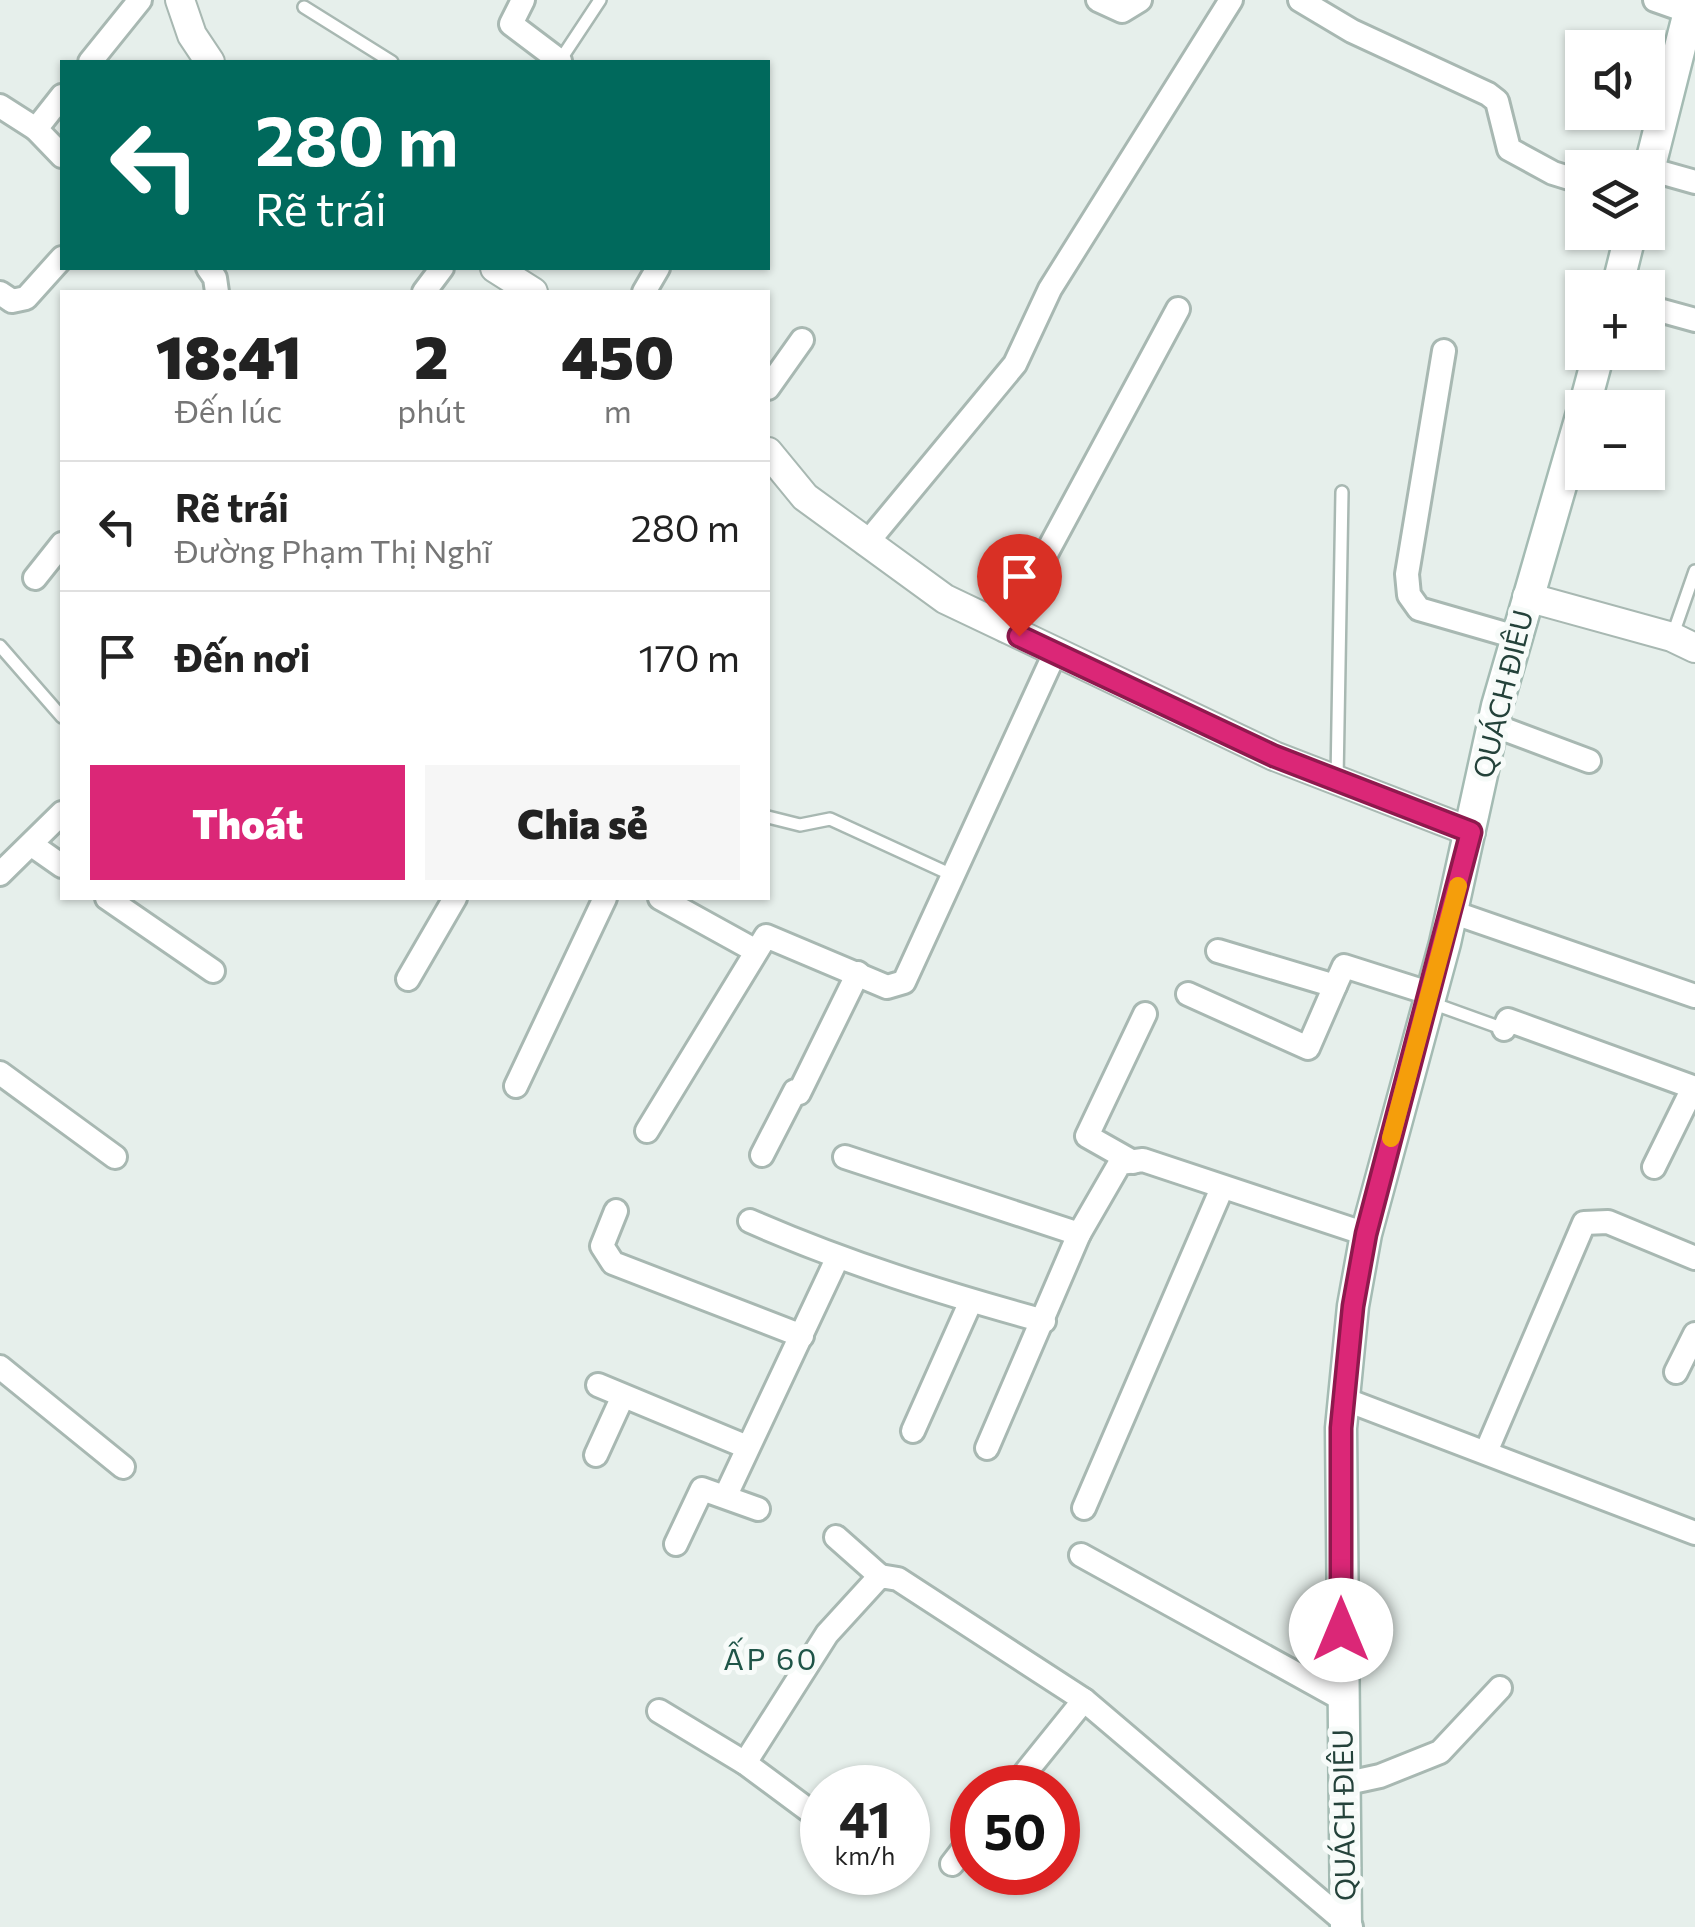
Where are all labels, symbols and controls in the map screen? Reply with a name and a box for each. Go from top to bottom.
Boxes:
map controls [1565,30,1665,490]
button: sound [1565,30,1665,130]
text: 280 m [255,95,459,180]
icon: left [90,100,220,230]
button: layers [1565,150,1665,250]
text: Rẽ trái [255,180,387,235]
button: + [1565,270,1665,370]
text: 18:41 [156,318,302,391]
text: 2 [414,318,449,391]
text: 450 [561,318,674,391]
text: Đến lúc [175,390,282,430]
text: phút [397,390,466,430]
text: m [604,390,632,430]
button: − [1565,390,1665,490]
text: Rẽ trái [175,483,289,530]
icon: left [90,499,145,554]
text: 280 m [631,503,740,550]
text: Đường Phạm Thị Nghĩ [175,530,491,570]
pin [977,534,1062,637]
icon: arrive [992,549,1047,604]
street label: QUÁCH ĐIÊU [1465,606,1539,781]
icon: arrive [90,629,145,684]
text: Đến nơi [175,633,310,680]
text: 170 m [639,633,740,680]
button: Thoát [90,765,405,880]
button: Chia sẻ [425,765,740,880]
position arrow [1289,1578,1393,1682]
district label: ẤP 60 [723,1637,819,1676]
street label: QUÁCH ĐIÊU [1325,1729,1361,1901]
speed limit sign: 50 [950,1765,1080,1895]
text: 41 [839,1787,891,1848]
text: km/h [835,1840,895,1870]

